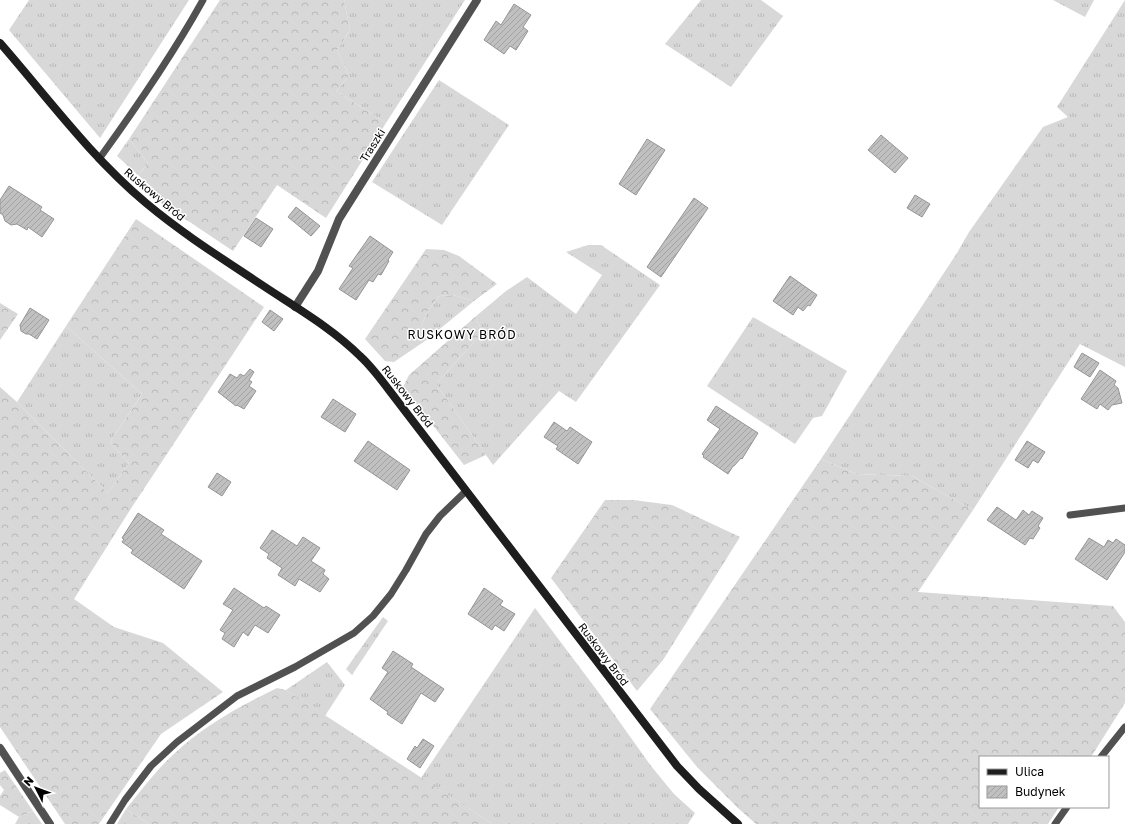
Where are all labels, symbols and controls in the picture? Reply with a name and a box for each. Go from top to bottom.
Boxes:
street label: Traszki [357,126,387,164]
street label: Ruskowy Bród [122,165,188,223]
district label: RUSKOWY BRÓD [407,327,517,342]
street label: Ruskowy Bród [380,362,436,430]
street label: Ruskowy Bród [576,620,632,688]
legend [979,756,1109,808]
text: Ulica [1015,764,1044,779]
north arrow [16,768,56,808]
text: N [21,774,36,788]
text: Budynek [1015,784,1066,799]

